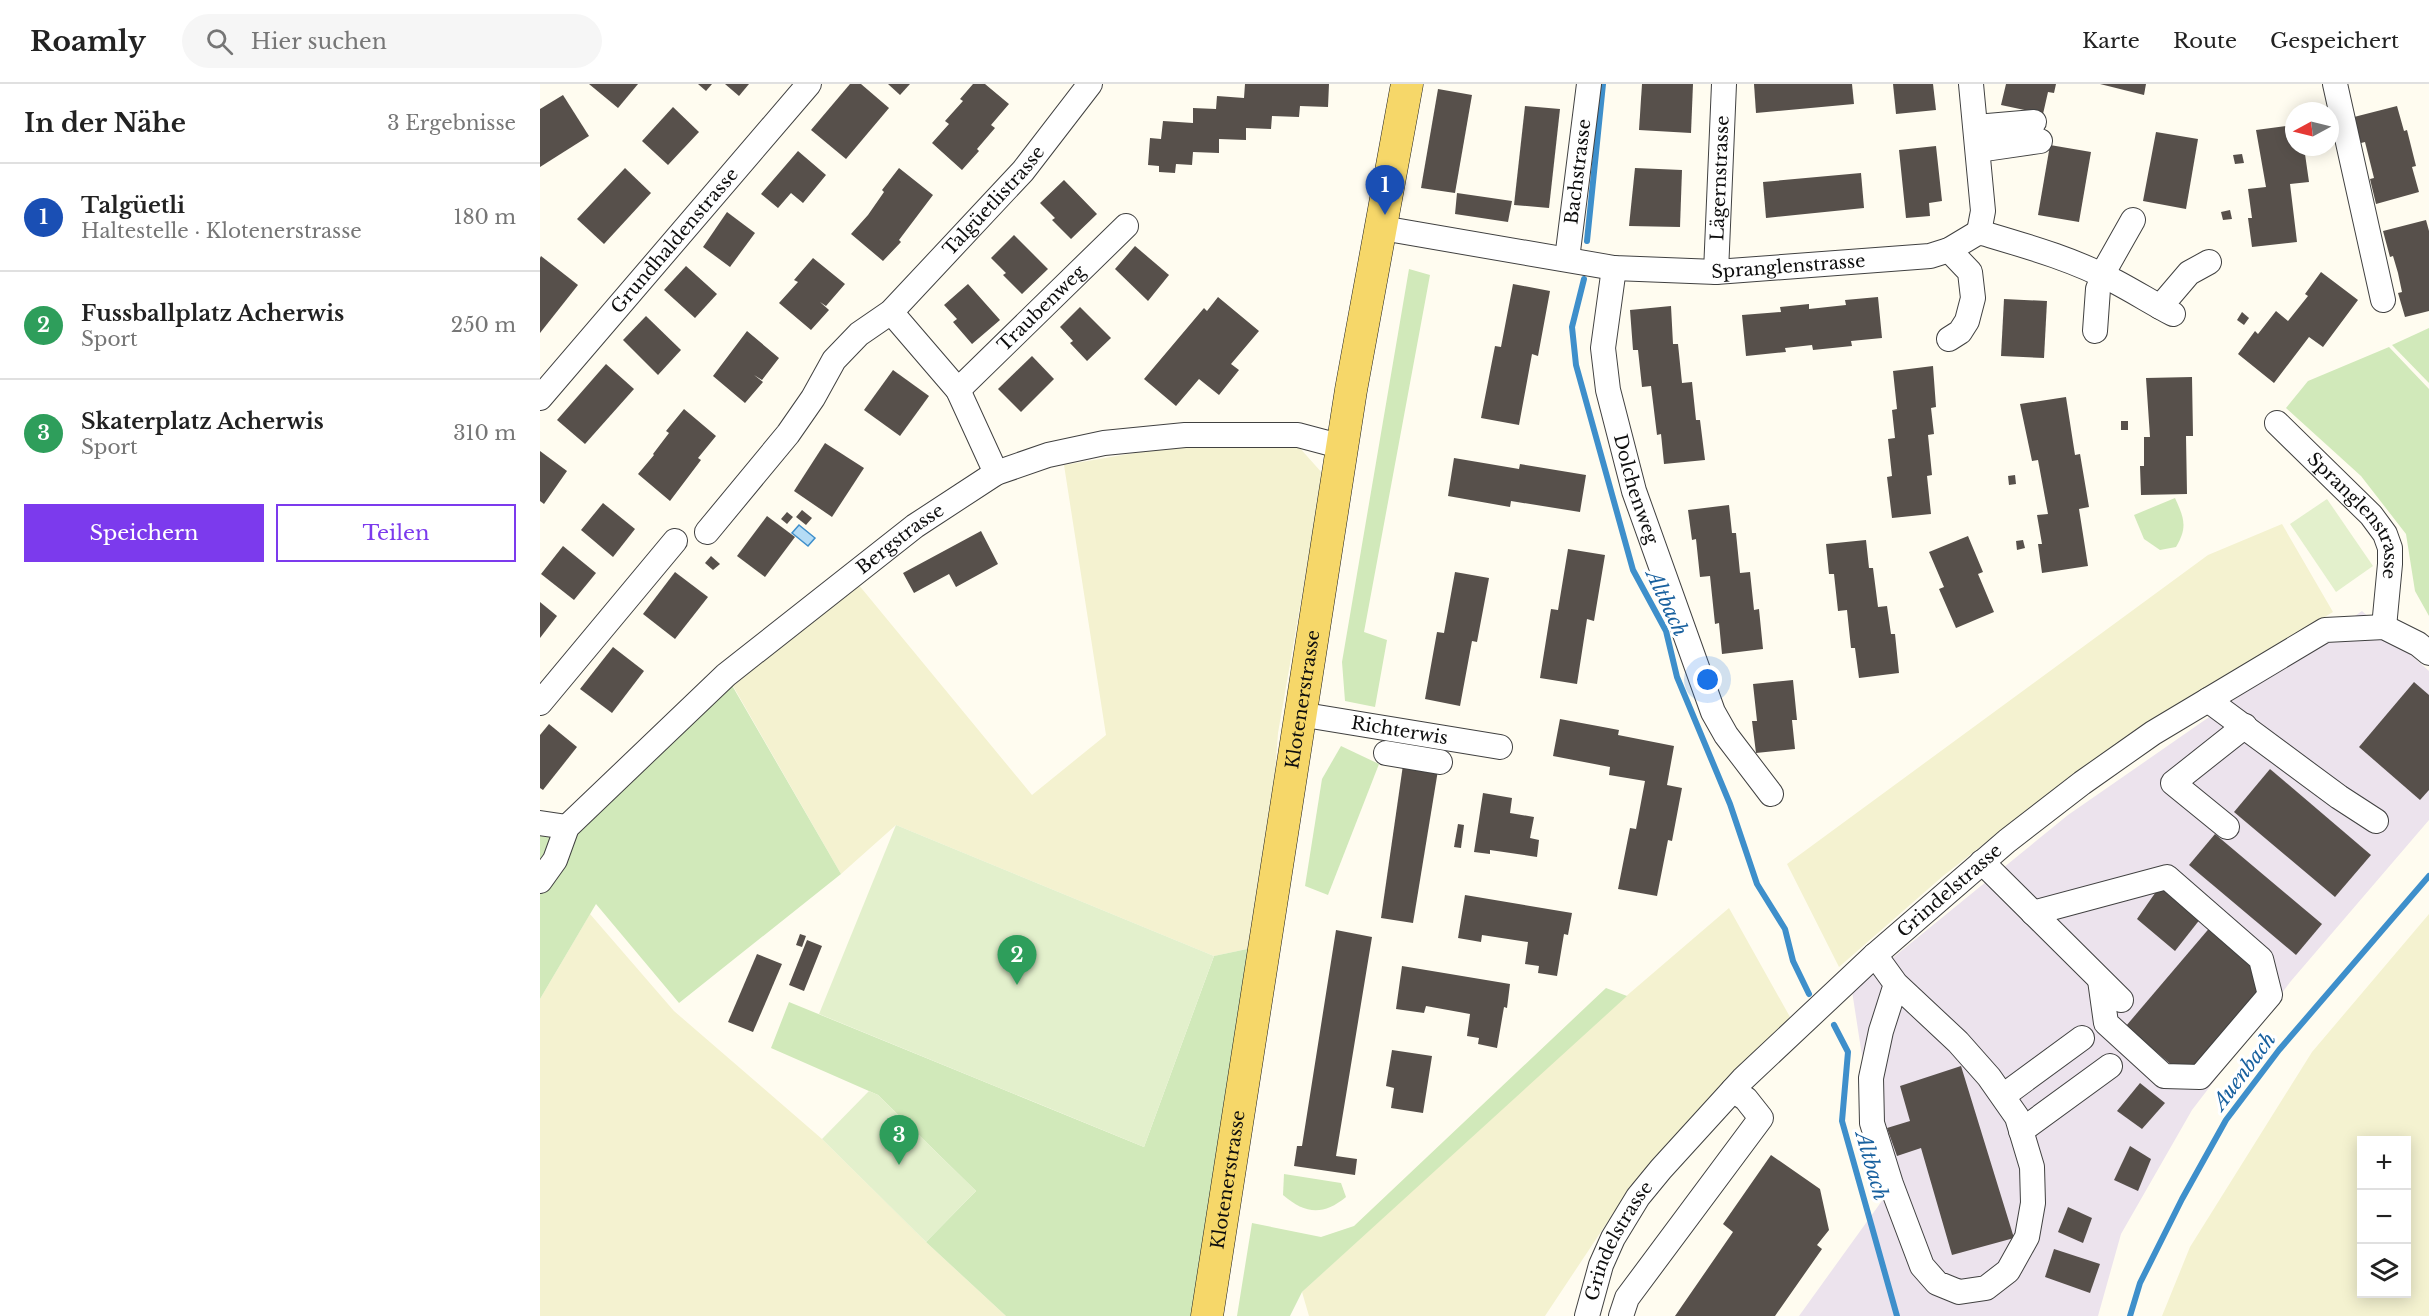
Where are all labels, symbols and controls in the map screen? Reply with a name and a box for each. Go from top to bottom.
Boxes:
search box [182,14,602,68]
text: Roamly [30,24,146,59]
icon: search [203,25,236,58]
text: Hier suchen [251,28,387,55]
text: Karte [2082,28,2140,54]
text: Route [2173,28,2237,54]
text: Gespeichert [2270,28,2399,54]
north arrow [2285,102,2339,156]
text: In der Nähe [24,107,186,139]
text: 3 Ergebnisse [387,111,516,135]
street label: Lägernstrasse [1706,115,1734,241]
street label: Bachstrasse [1560,118,1596,226]
street label: Talgüetlistrasse [939,141,1049,260]
street label: Grundhaldenstrasse [606,164,743,318]
pin: 1 [1366,166,1404,215]
text: Talgüetli [81,192,185,219]
text: 1 [39,205,48,229]
text: 180 m [453,205,516,229]
text: Haltestelle · Klotenerstrasse [81,219,362,243]
street label: Spranglenstrasse [1710,250,1866,283]
street label: Traubenweg [993,260,1090,356]
text: Fussballplatz Acherwis [81,300,344,327]
text: 2 [37,313,50,337]
text: 250 m [451,313,516,337]
text: Sport [81,327,138,351]
text: Skaterplatz Acherwis [81,408,324,435]
text: 3 [37,421,50,445]
text: 310 m [453,421,516,445]
street label: Dolchenweg [1609,432,1663,547]
text: Sport [81,435,138,459]
street label: Spranglenstrasse [2303,448,2402,580]
street label: Bergstrasse [852,499,948,579]
button: Speichern [24,504,264,562]
button: Teilen [276,504,516,562]
water label: Altbach [1640,563,1693,640]
street label: Klotenerstrasse [1281,628,1325,770]
your location [1693,665,1722,694]
street label: Richterwis [1350,712,1450,749]
street label: Grindelstrasse [1893,839,2006,942]
pin: 2 [998,936,1036,985]
water label: Auenbach [2205,1028,2281,1117]
street label: Klotenerstrasse [1207,1109,1250,1251]
pin: 3 [880,1116,918,1165]
water label: Altbach [1850,1126,1893,1203]
map controls [2357,1136,2411,1298]
button: + [2357,1136,2411,1190]
street label: Grindelstrasse [1581,1177,1657,1303]
button: − [2357,1190,2411,1244]
button: layers [2357,1244,2411,1298]

